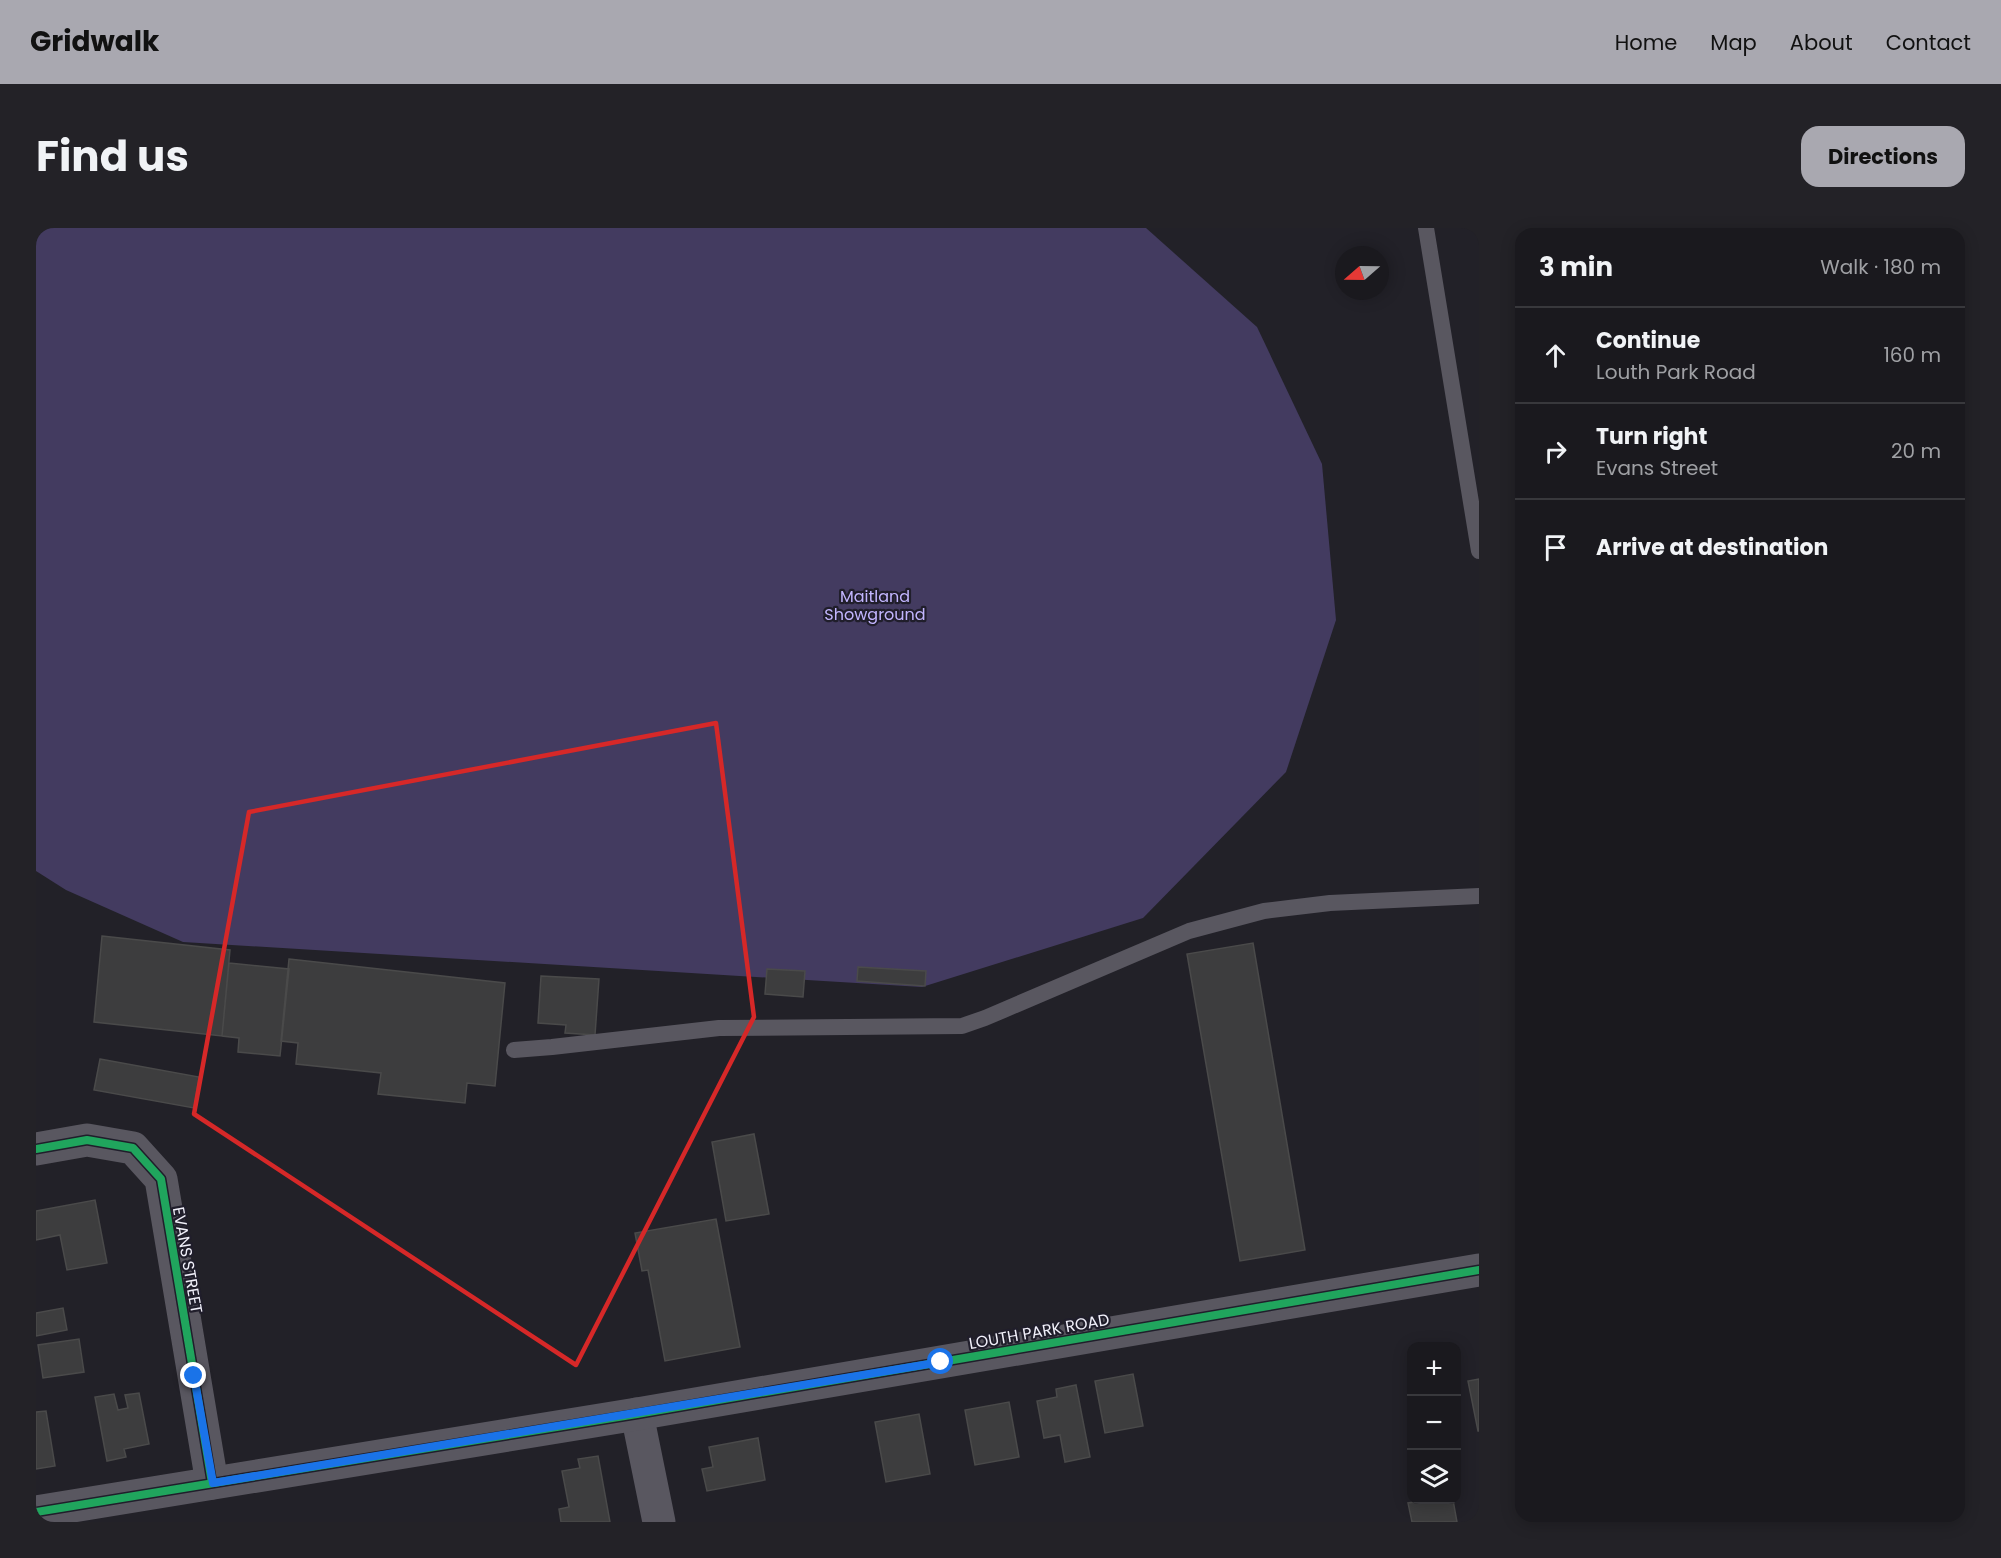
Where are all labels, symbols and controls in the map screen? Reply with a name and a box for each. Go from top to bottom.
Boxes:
text: Gridwalk [30,22,159,61]
text: Home [1615,28,1677,57]
text: Map [1710,28,1757,57]
text: About [1790,28,1853,57]
text: Contact [1886,28,1971,57]
button: Directions [1801,126,1965,187]
text: Find us [36,127,189,186]
north arrow [1335,246,1389,300]
text: 3 min [1539,249,1613,285]
text: Walk · 180 m [1820,253,1941,281]
text: Continue [1596,325,1700,356]
icon: ahead [1539,339,1572,372]
text: 160 m [1883,341,1941,369]
text: Louth Park Road [1596,358,1756,386]
text: Turn right [1596,421,1707,452]
icon: right [1539,435,1572,468]
text: 20 m [1891,437,1941,465]
text: Evans Street [1596,454,1718,482]
icon: arrive [1539,531,1572,564]
text: Arrive at destination [1596,532,1828,563]
park label: Maitland Showground [824,585,926,626]
street label: EVANS STREET [167,1205,208,1315]
street label: LOUTH PARK ROAD [967,1308,1111,1355]
map controls [1407,1342,1461,1504]
button: + [1407,1342,1461,1396]
route start [927,1348,953,1374]
route end [180,1362,206,1388]
button: − [1407,1396,1461,1450]
button: layers [1407,1450,1461,1504]

